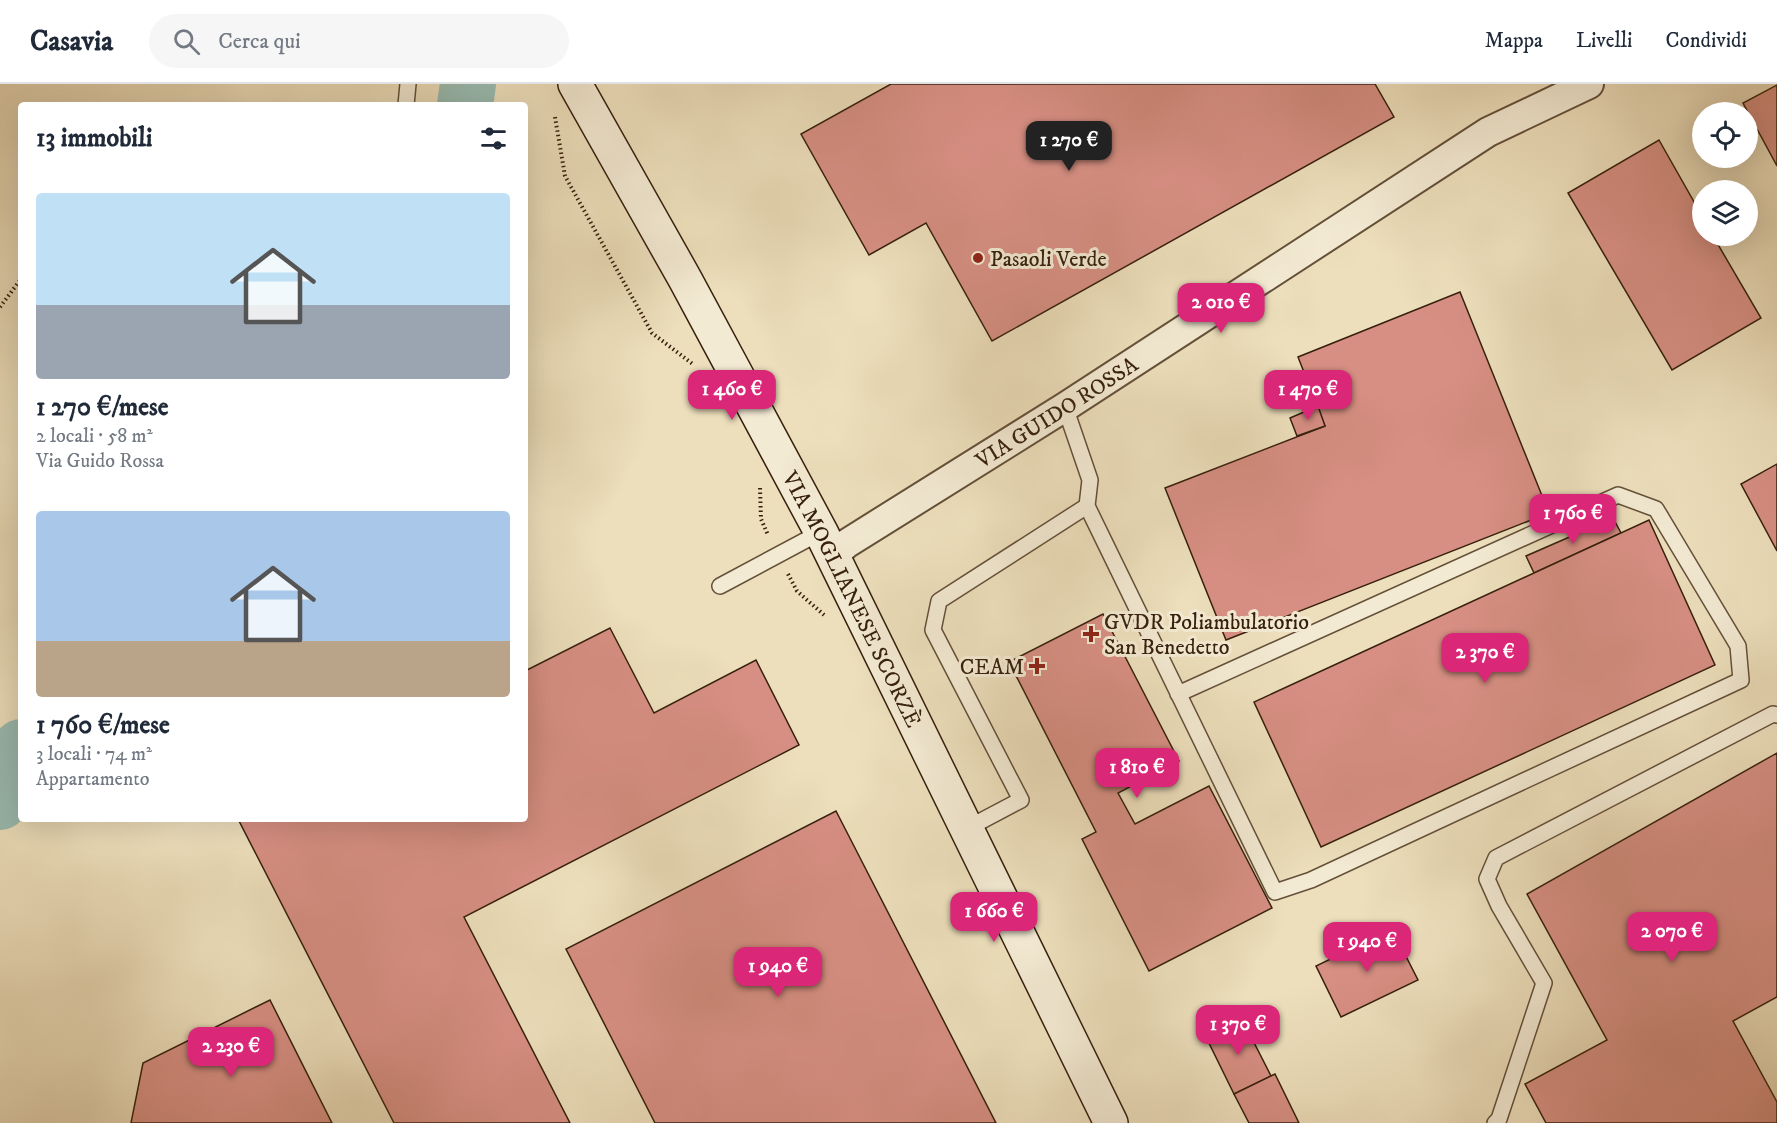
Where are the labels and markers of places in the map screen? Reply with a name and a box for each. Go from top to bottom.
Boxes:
pin: 1 270 € [1014,121,1124,172]
place label: Pasaoli Verde [990,246,1107,273]
marker: Pasaoli Verde [971,251,985,265]
pin: 2 010 € [1166,283,1276,334]
pin: 1 460 € [677,370,787,421]
pin: 1 470 € [1253,370,1363,421]
pin: 1 760 € [1518,494,1628,545]
place label: GVDR Poliambulatorio San Benedetto [1104,609,1309,661]
marker: GVDR Poliambulatorio San Benedetto [1082,625,1100,643]
pin: 2 370 € [1430,633,1540,684]
place label: CEAM [960,654,1024,681]
marker: CEAM [1028,657,1046,675]
pin: 1 810 € [1082,748,1192,799]
pin: 1 660 € [939,892,1049,943]
pin: 2 070 € [1617,912,1727,963]
pin: 1 940 € [1312,922,1422,973]
pin: 1 940 € [723,947,833,998]
pin: 1 370 € [1183,1005,1293,1056]
pin: 2 230 € [176,1027,286,1078]

